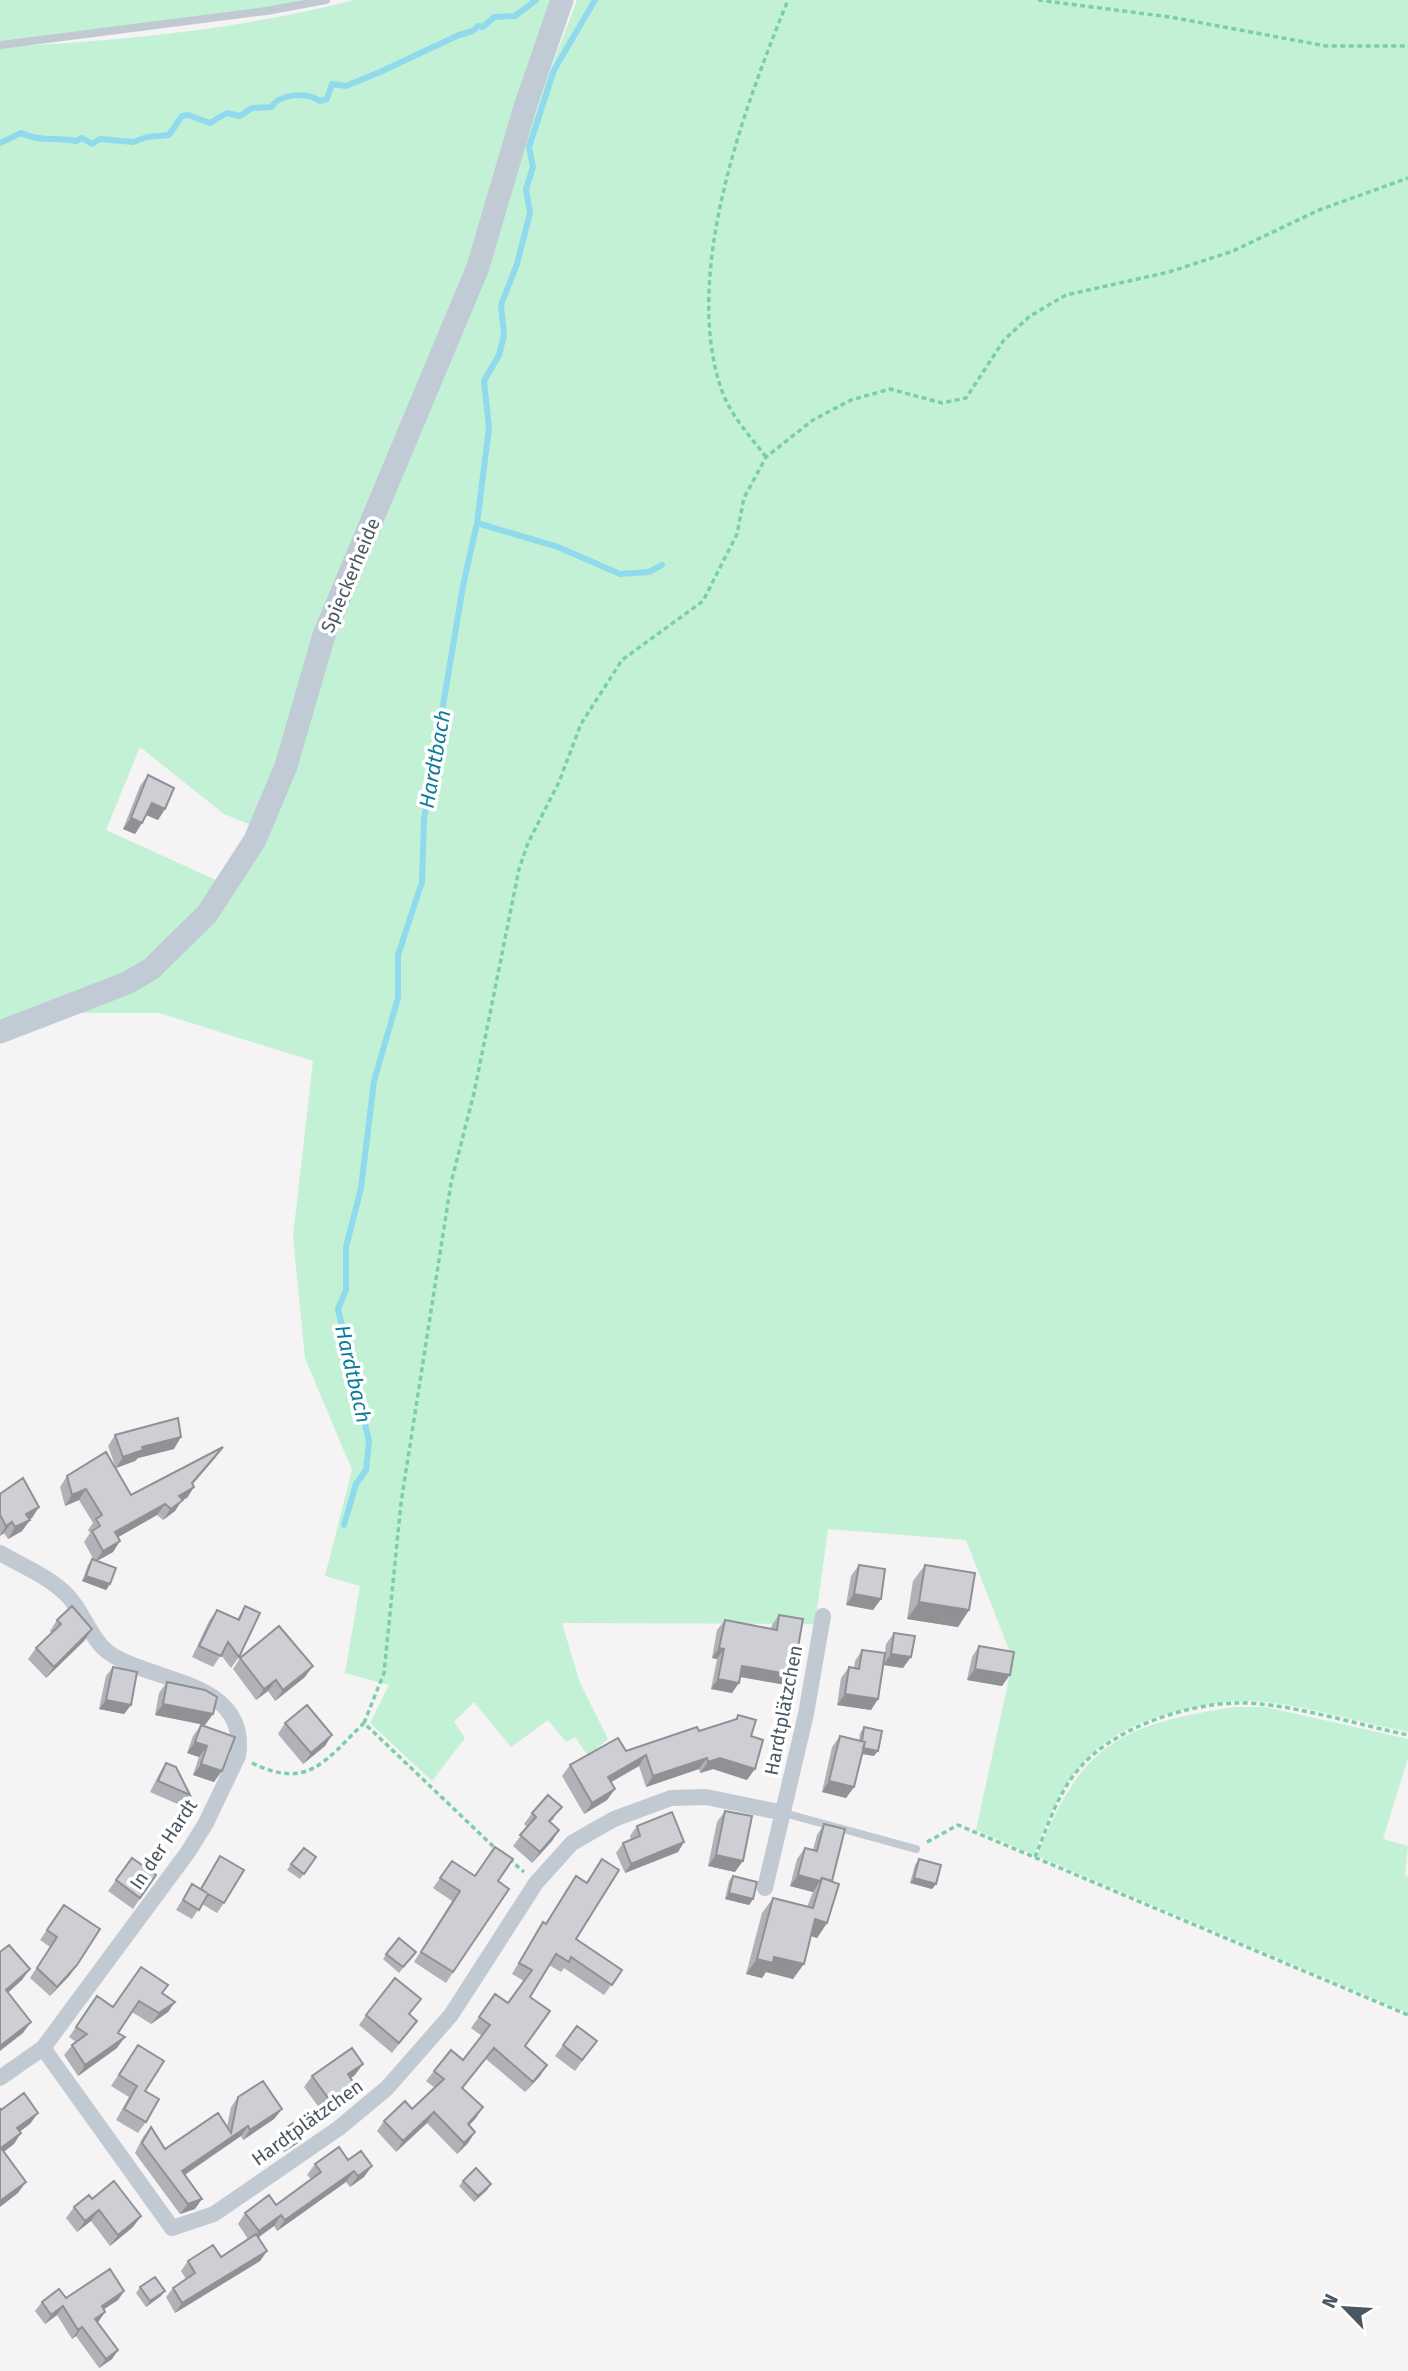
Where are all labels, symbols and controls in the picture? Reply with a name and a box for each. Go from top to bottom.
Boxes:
street label: Spieckerheide [316,514,385,636]
water label: Hardtbach [414,708,456,810]
water label: Hardtbach [329,1323,377,1425]
street label: Hardtplätzchen [760,1643,807,1777]
street label: In der Hardt [125,1795,202,1894]
street label: Hardtplätzchen [247,2074,367,2171]
north arrow [1310,2273,1380,2343]
text: N [1317,2290,1343,2312]

